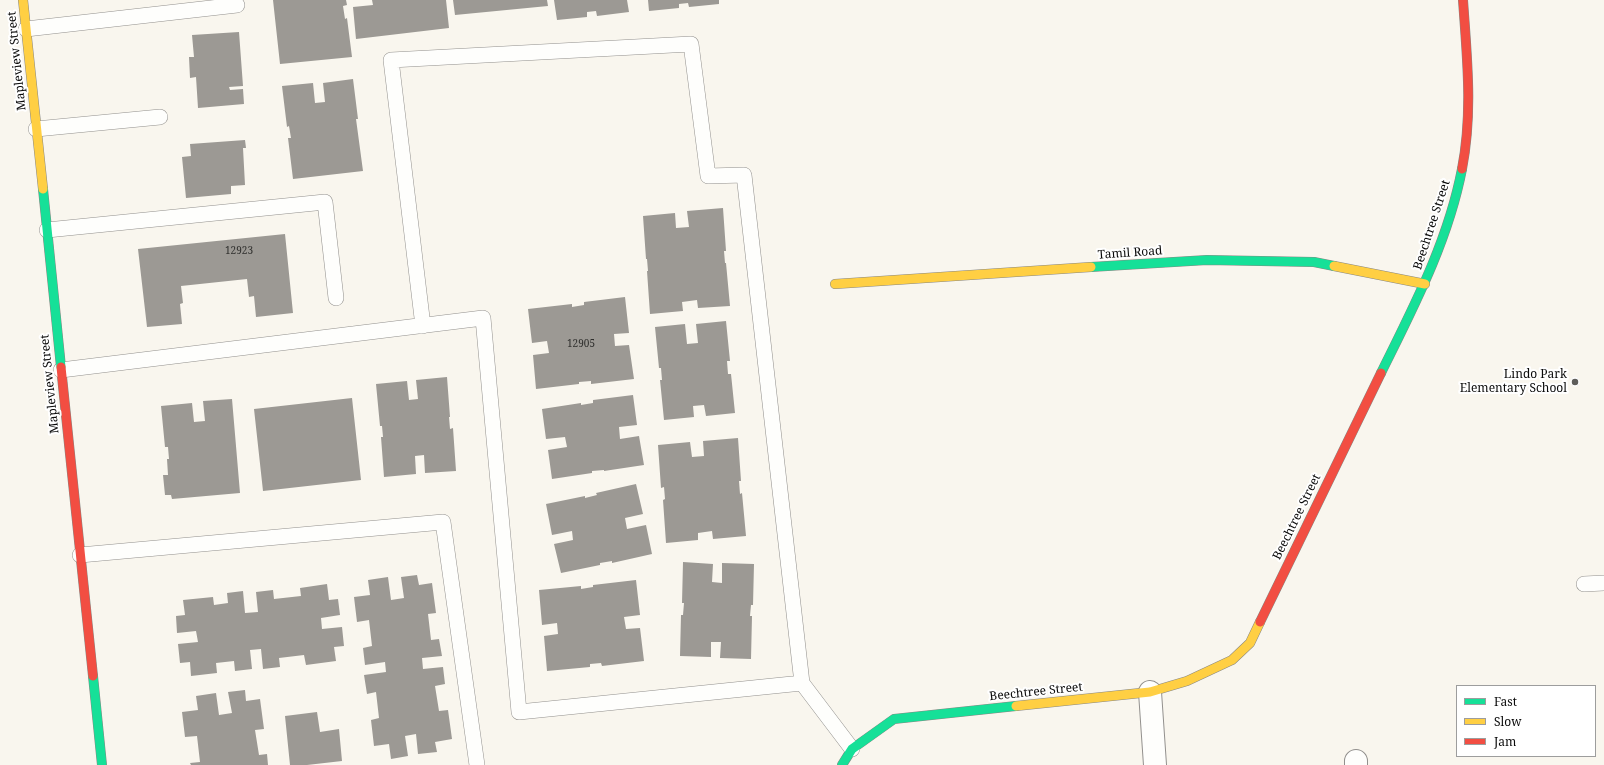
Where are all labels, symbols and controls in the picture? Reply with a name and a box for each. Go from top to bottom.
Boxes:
street label: Mapleview Street [5,11,29,111]
street label: Beechtree Street [1411,178,1453,272]
street label: Tamil Road [1097,244,1163,262]
house number: 12923 [225,245,253,257]
street label: Mapleview Street [38,334,62,434]
house number: 12905 [567,338,595,350]
place label: Lindo Park Elementary School [1460,368,1567,396]
marker: Lindo Park Elementary School [1570,377,1580,387]
street label: Beechtree Street [1270,472,1324,562]
street label: Beechtree Street [989,680,1083,704]
legend [1456,685,1596,757]
text: Fast [1494,693,1517,710]
text: Slow [1494,713,1522,730]
text: Jam [1494,733,1516,750]

